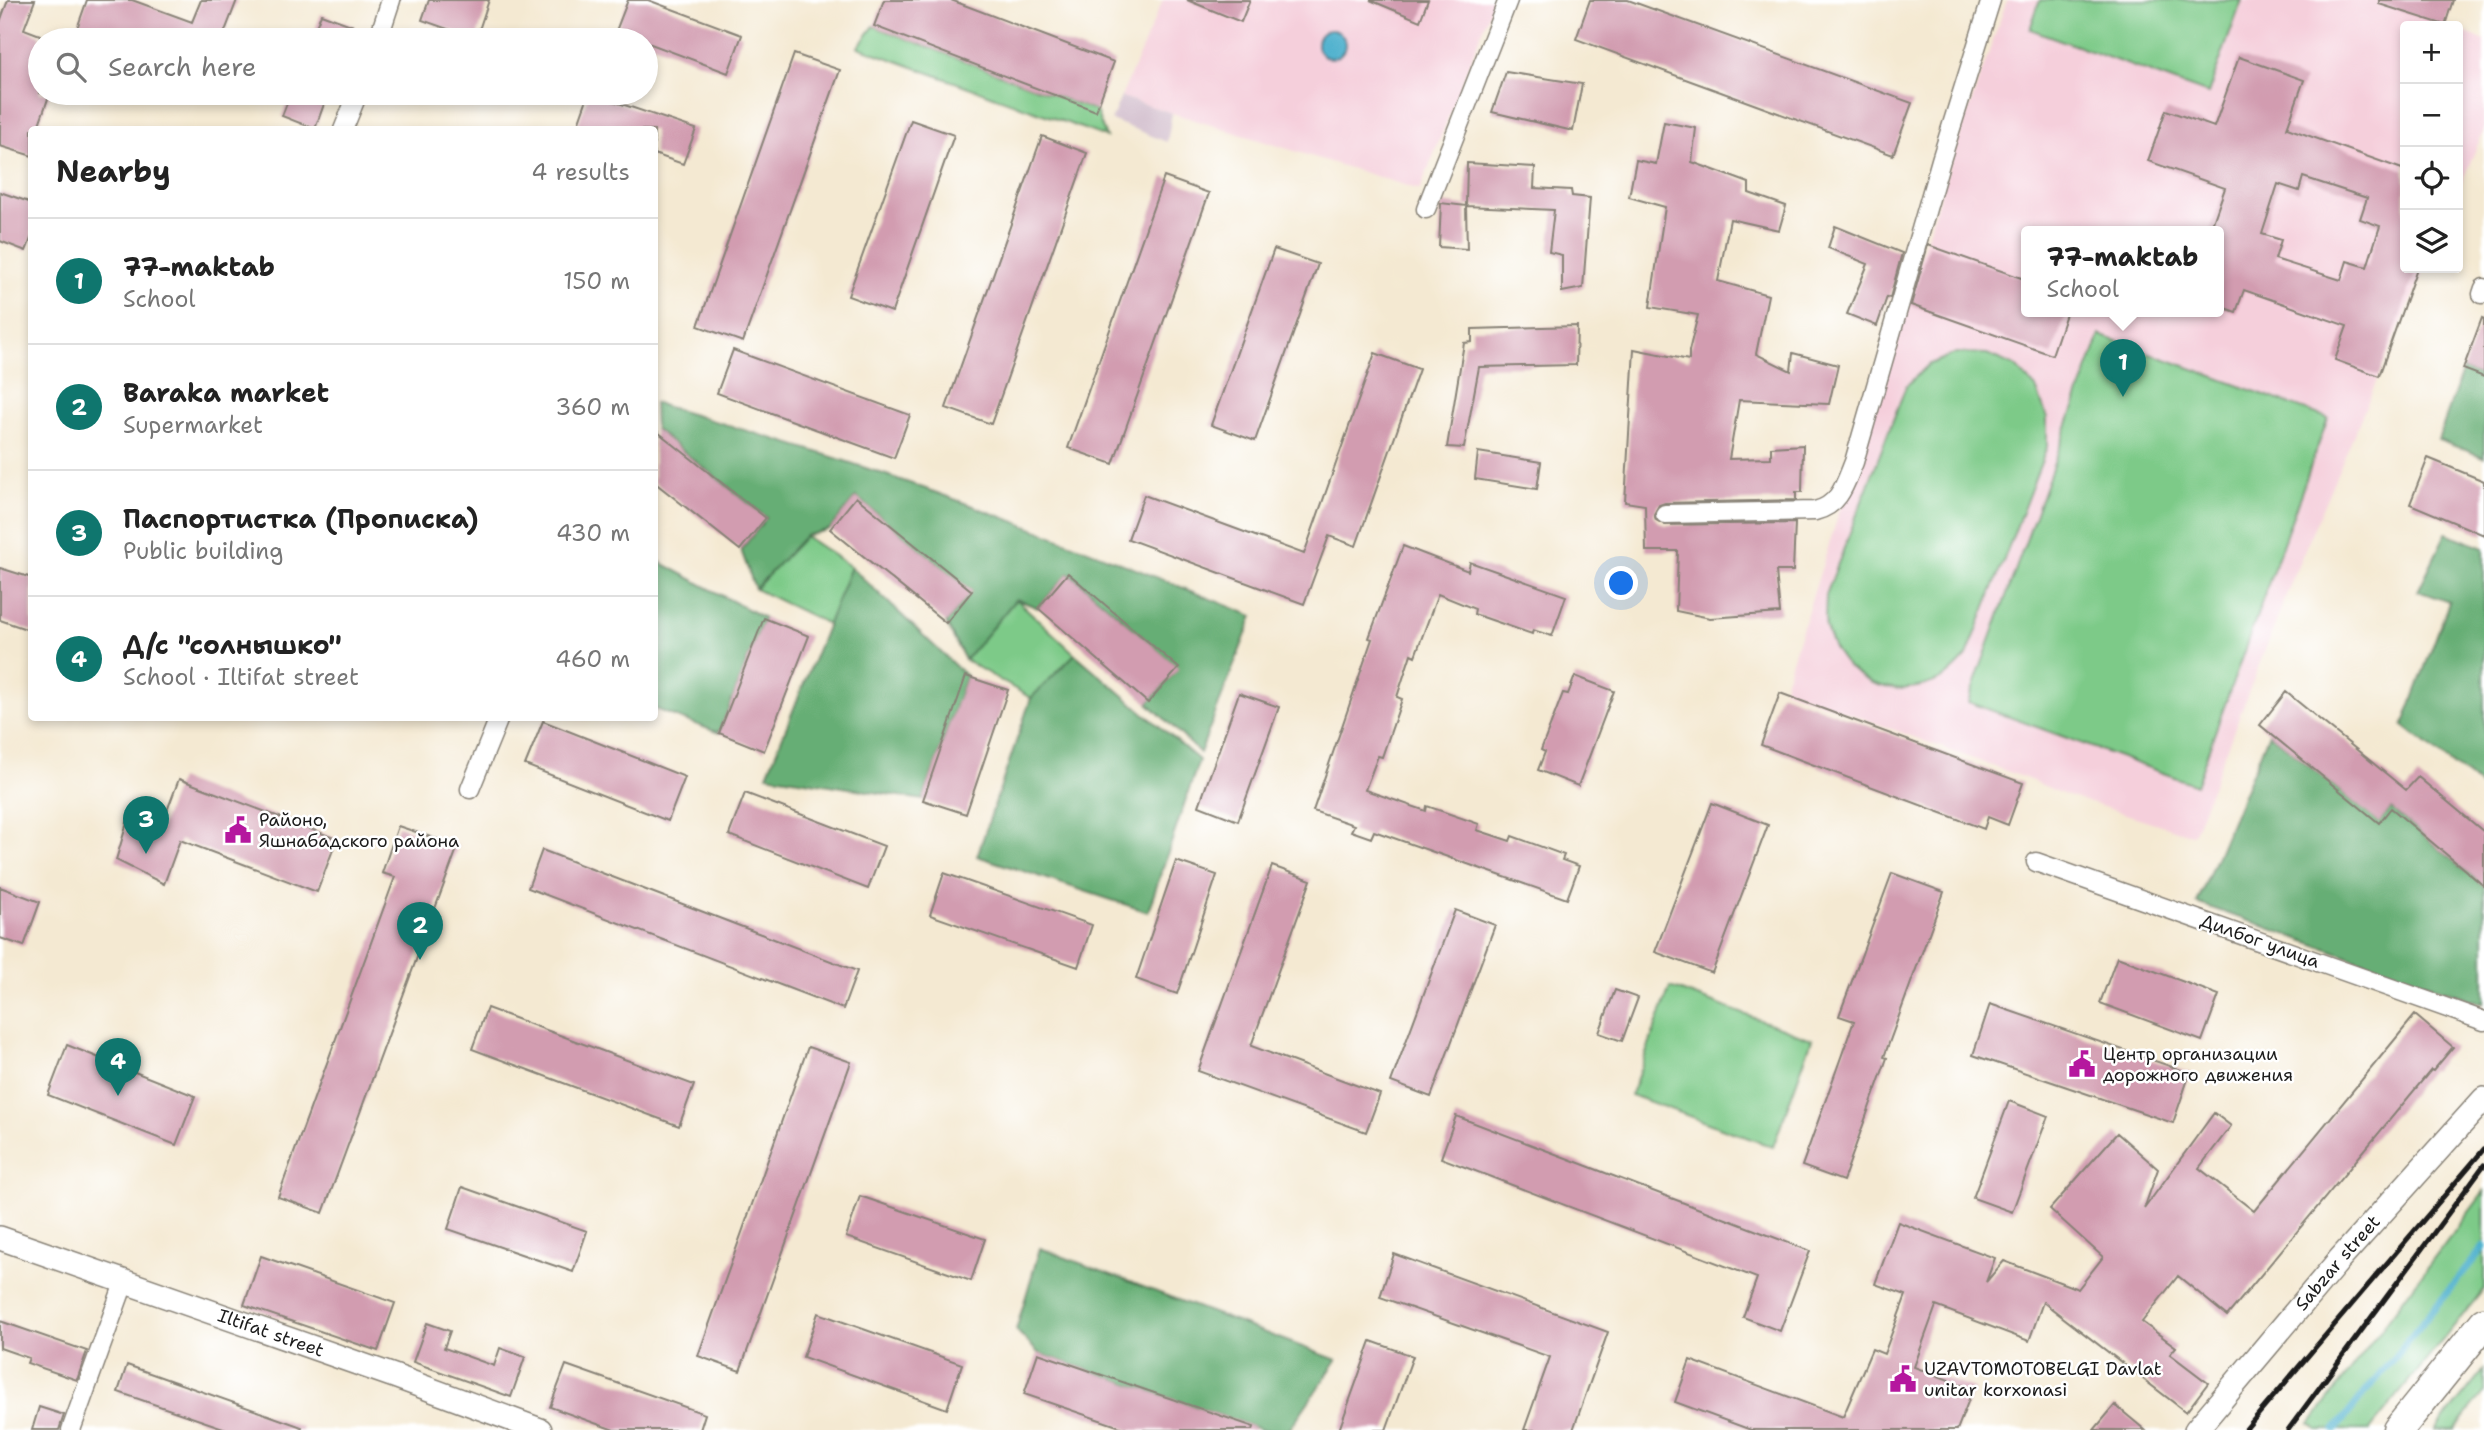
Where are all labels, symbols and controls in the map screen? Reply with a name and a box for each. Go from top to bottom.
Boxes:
map controls [2400,21,2463,273]
button: + [2400,21,2463,84]
search box [28,28,658,105]
icon: search [52,48,90,86]
text: Search here [108,49,257,84]
button: − [2400,84,2463,147]
button: locate [2400,147,2463,210]
text: Nearby [56,151,171,192]
text: 4 results [531,157,630,187]
button: layers [2400,210,2463,273]
popup [2021,226,2224,317]
text: 77-maktab [2047,239,2199,274]
text: 77-maktab [123,249,275,284]
text: 1 [74,266,84,296]
text: 150 m [563,266,630,296]
text: School [2047,274,2119,304]
text: School [123,284,195,314]
pin: 1 [2100,339,2146,397]
text: Baraka market [123,375,329,410]
text: 2 [71,392,87,422]
text: 360 m [555,392,630,422]
text: Supermarket [123,410,263,440]
text: Паспортистка (Прописка) [123,501,479,536]
text: 3 [71,518,87,548]
text: 430 m [556,518,630,548]
text: Public building [123,536,283,566]
your location [1604,566,1638,600]
text: Д/с "солнышко" [123,627,342,662]
text: 4 [71,644,87,674]
text: 460 m [555,644,630,674]
text: School · Iltifаt street [123,662,359,692]
pin: 3 [123,796,169,854]
place label: Районо, Яшнабадского района [259,808,459,853]
public building icon: Районо, Яшнабадского района [223,815,253,845]
pin: 2 [397,902,443,960]
street label: Дилбог улица [2197,908,2323,974]
pin: 4 [95,1038,141,1096]
place label: Центр организации дорожного движения [2103,1042,2293,1087]
public building icon: Центр организации дорожного движения [2067,1049,2097,1079]
street label: Sabzar street [2290,1210,2386,1316]
street label: Iltifаt street [215,1303,327,1363]
place label: UZAVTOMOTOBELGI Davlat unitar korxonasi [1924,1357,2162,1402]
public building icon: UZAVTOMOTOBELGI Davlat unitar korxonasi [1888,1364,1918,1394]

